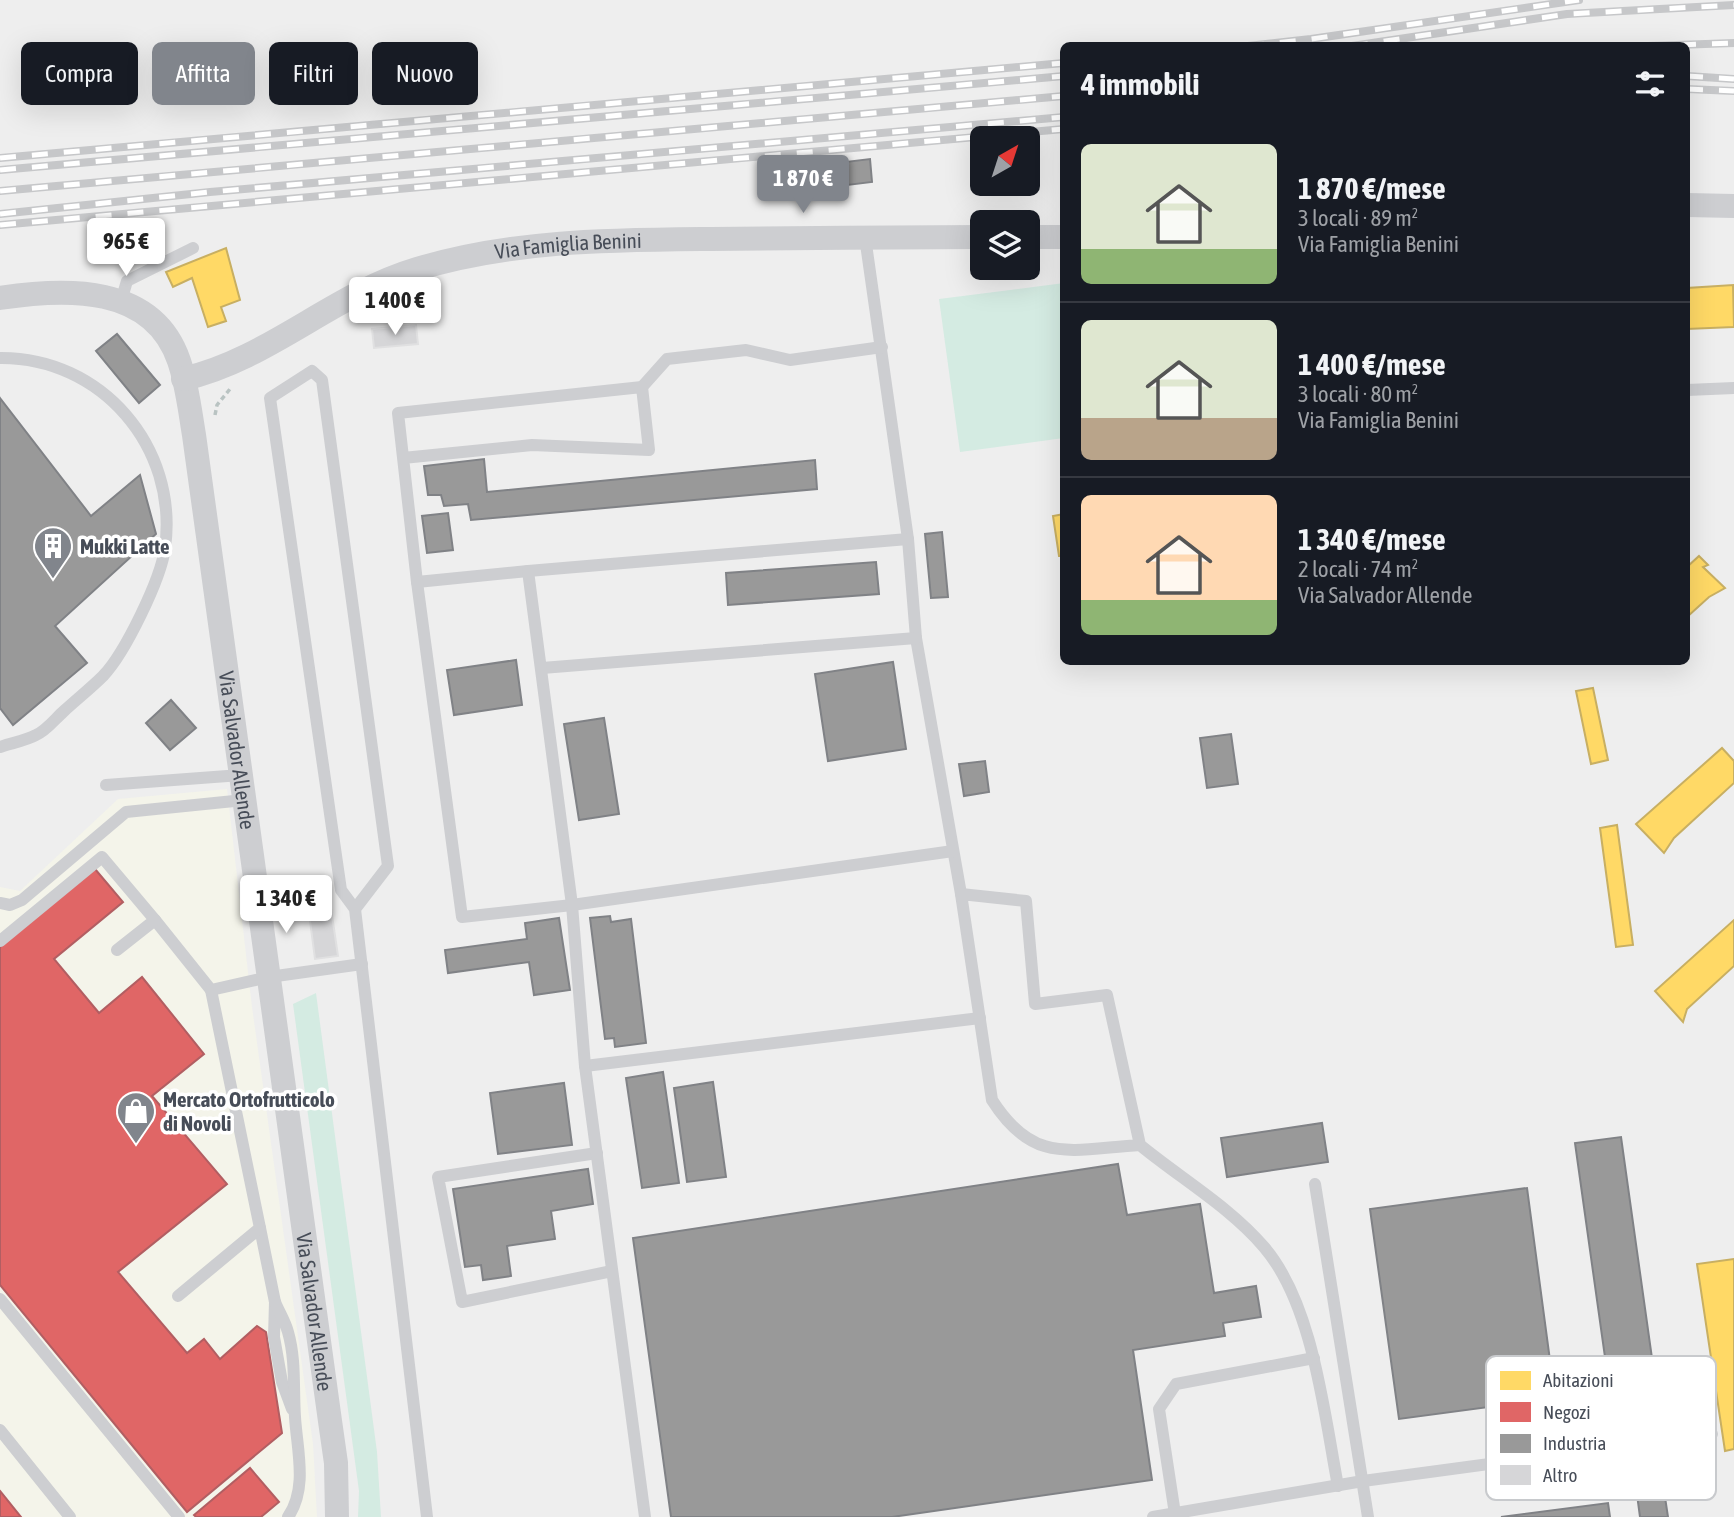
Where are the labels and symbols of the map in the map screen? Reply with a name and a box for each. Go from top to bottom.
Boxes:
north arrow [970,126,1040,196]
pin: 1 870 € [738,156,868,215]
pin: 965 € [77,218,175,278]
street label: Via Famiglia Benini [493,228,642,263]
pin: 1 400 € [330,278,460,337]
building icon: Mukki Latte [32,525,74,580]
place label: Mukki Latte [80,534,170,558]
street label: Via Salvador Allende [215,670,260,831]
pin: 1 340 € [221,876,351,935]
place label: Mercato Ortofrutticolo di Novoli [163,1087,335,1135]
shop icon: Mercato Ortofrutticolo di Novoli [115,1090,157,1145]
street label: Via Salvador Allende [292,1231,338,1392]
legend [1486,1356,1716,1500]
text: Abitazioni [1543,1369,1614,1391]
text: Negozi [1543,1401,1591,1423]
text: Industria [1543,1432,1606,1454]
text: Altro [1543,1464,1577,1486]

